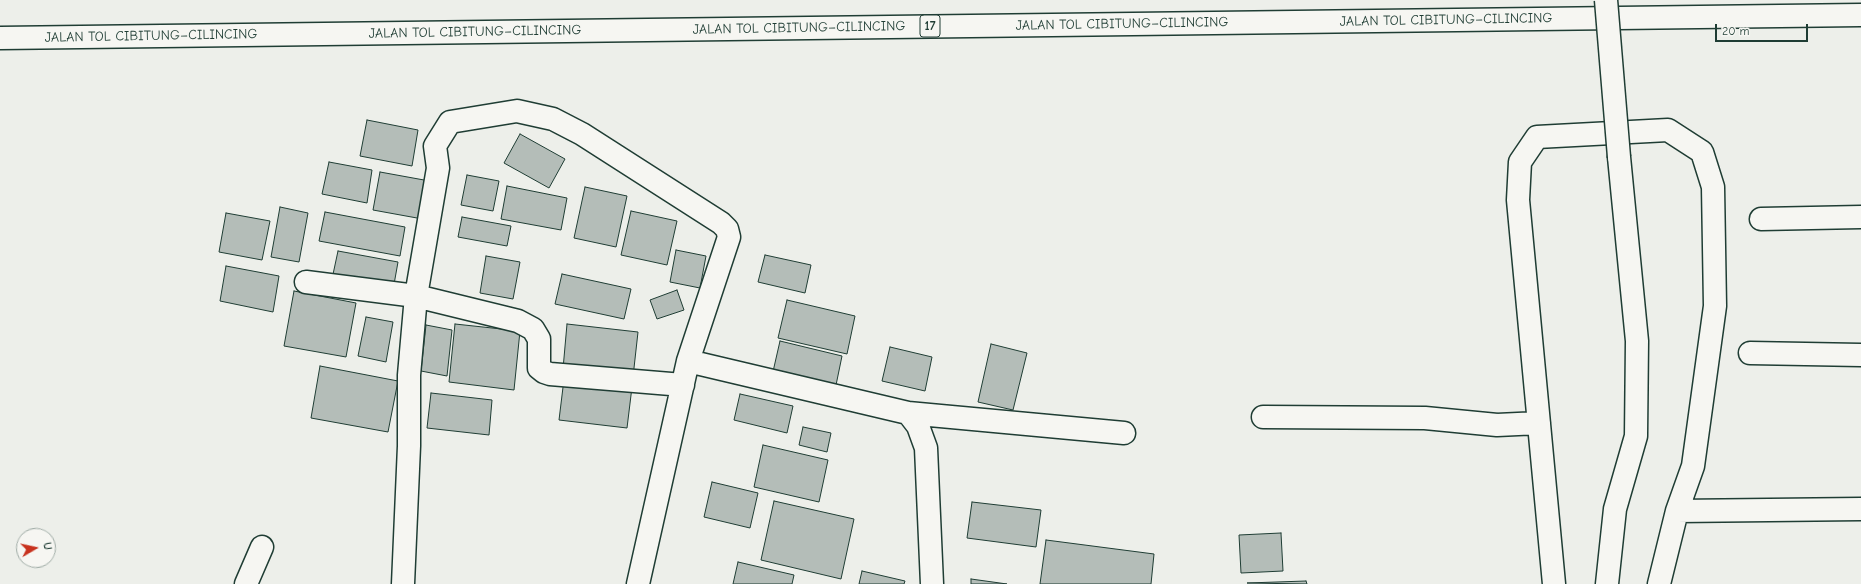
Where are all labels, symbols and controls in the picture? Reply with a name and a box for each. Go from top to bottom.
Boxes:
street label: JALAN TOL CIBITUNG–CILINCING [1340,10,1552,30]
street label: JALAN TOL CIBITUNG–CILINCING [1016,14,1228,34]
road number: 17 [920,15,940,37]
scale bar [1717,16,1810,42]
street label: JALAN TOL CIBITUNG–CILINCING [693,18,905,38]
street label: JALAN TOL CIBITUNG–CILINCING [369,22,581,42]
text: 20 m [1722,24,1750,38]
street label: JALAN TOL CIBITUNG–CILINCING [45,26,257,46]
north arrow [16,528,56,568]
text: U [40,542,54,551]

